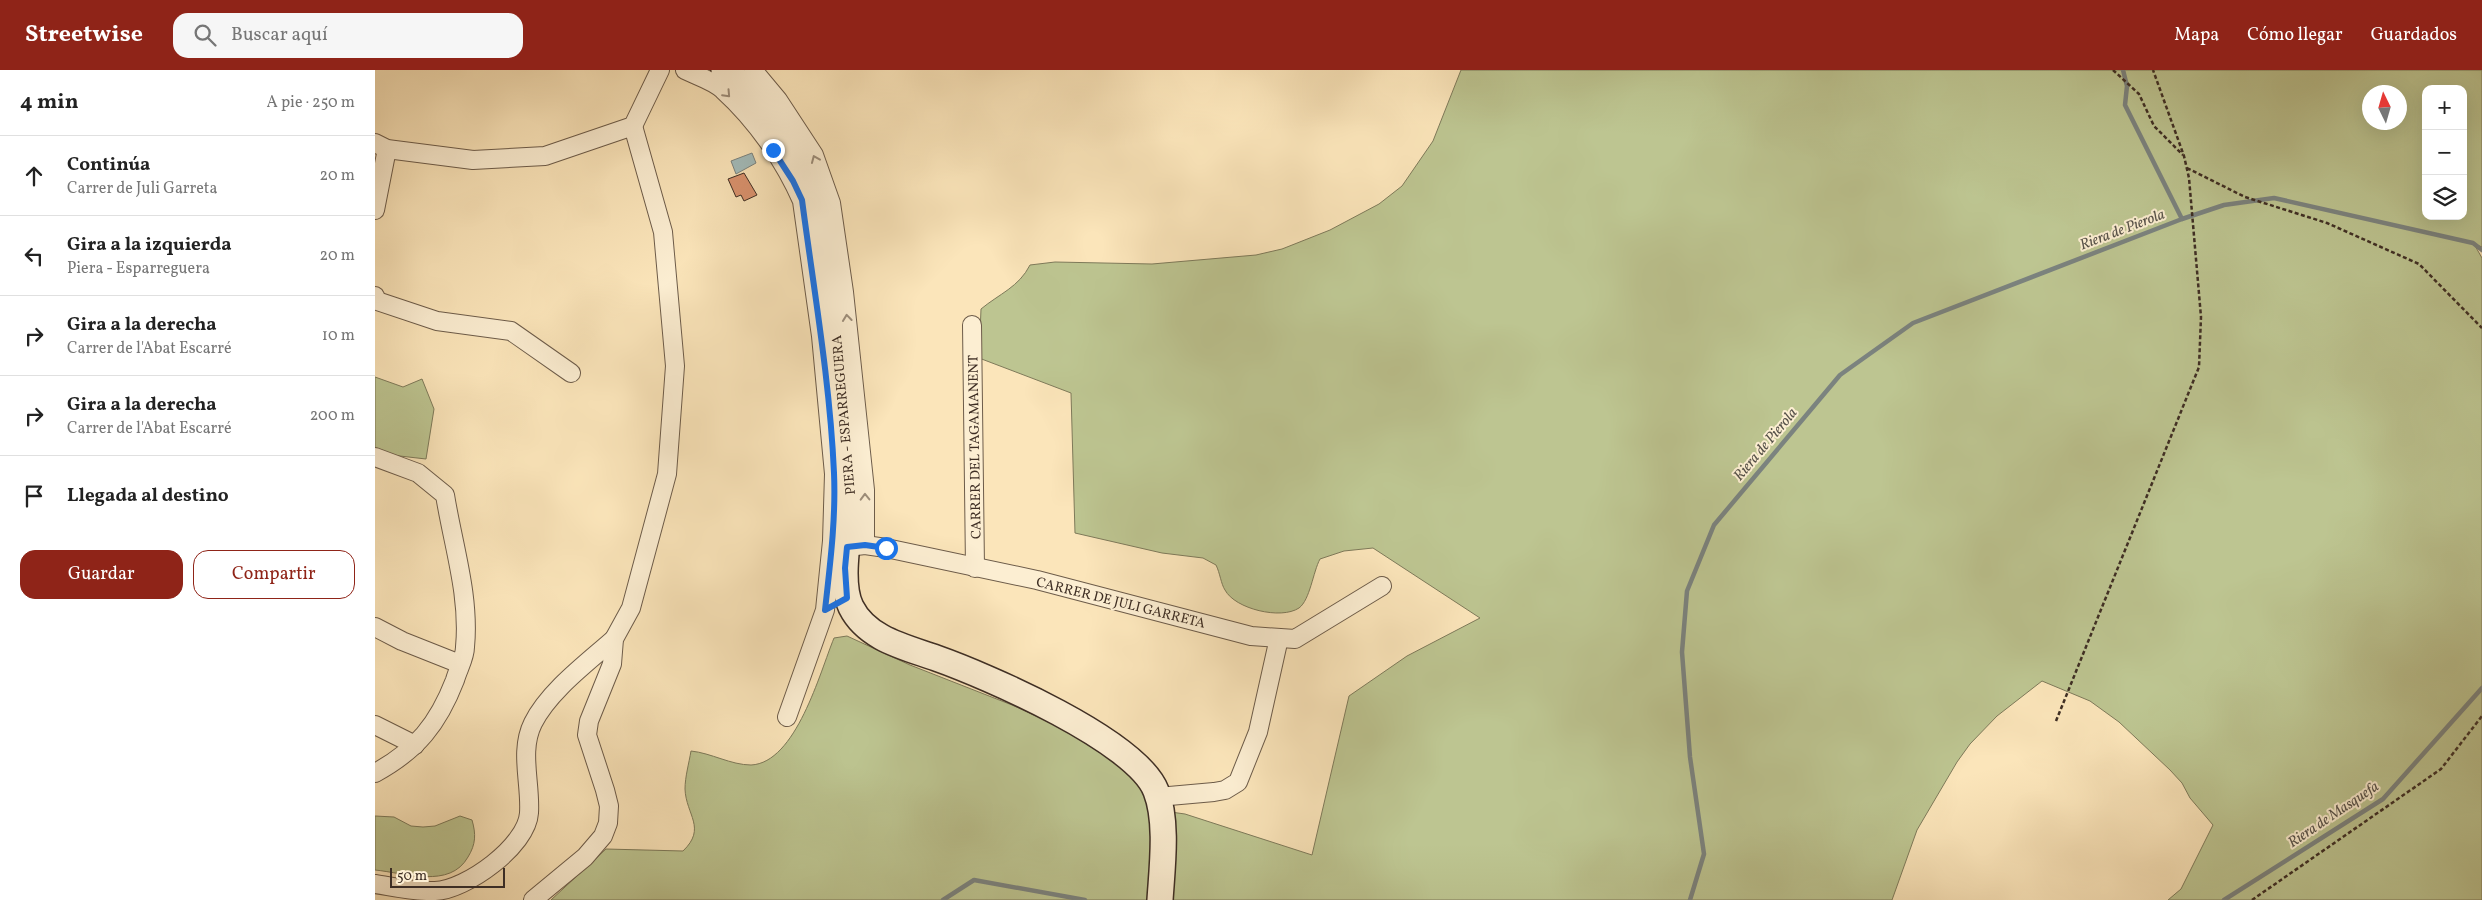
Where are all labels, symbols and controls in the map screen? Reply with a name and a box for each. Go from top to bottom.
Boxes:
search box [173,13,523,58]
text: Streetwise [25,18,143,52]
icon: search [191,21,219,49]
text: Buscar aquí [231,22,328,48]
text: Mapa [2174,23,2219,48]
text: Cómo llegar [2247,23,2343,48]
text: Guardados [2371,23,2457,48]
north arrow [2362,85,2407,130]
map controls [2422,85,2467,220]
button: + [2422,85,2467,130]
text: 4 min [20,88,79,117]
one-way arrow [721,89,730,98]
text: A pie · 250 m [266,92,355,114]
button: − [2422,130,2467,175]
route end [762,139,785,162]
text: Continúa [67,152,150,178]
one-way arrow [811,155,821,164]
icon: ahead [20,162,48,190]
text: 20 m [320,165,355,187]
button: layers [2422,175,2467,220]
text: Carrer de Juli Garreta [67,178,217,200]
water label: Riera de Pierola [2077,205,2168,256]
text: Gira a la izquierda [67,232,232,258]
icon: left [20,242,48,270]
text: 20 m [320,245,355,267]
text: Piera - Esparreguera [67,258,210,280]
text: Gira a la derecha [67,312,217,338]
one-way arrow [842,313,853,321]
icon: right [20,322,48,350]
text: 10 m [322,325,355,347]
street label: PIERA - ESPARREGUERA [828,334,861,496]
text: Carrer de l'Abat Escarré [67,338,232,360]
street label: CARRER DEL TAGAMANENT [964,355,987,539]
text: Gira a la derecha [67,392,217,418]
icon: right [20,402,48,430]
water label: Riera de Pierola [1729,404,1803,486]
text: 200 m [310,405,355,427]
text: Carrer de l'Abat Escarré [67,418,232,440]
icon: arrive [20,482,48,510]
text: Llegada al destino [67,483,229,509]
one-way arrow [860,492,870,500]
route start [875,537,898,560]
button: Guardar [20,550,183,599]
button: Compartir [193,550,355,599]
street label: CARRER DE JULI GARRETA [1034,573,1207,634]
water label: Riera de Masquefa [2284,777,2384,854]
scale bar [390,865,505,888]
text: 50 m [397,867,427,886]

